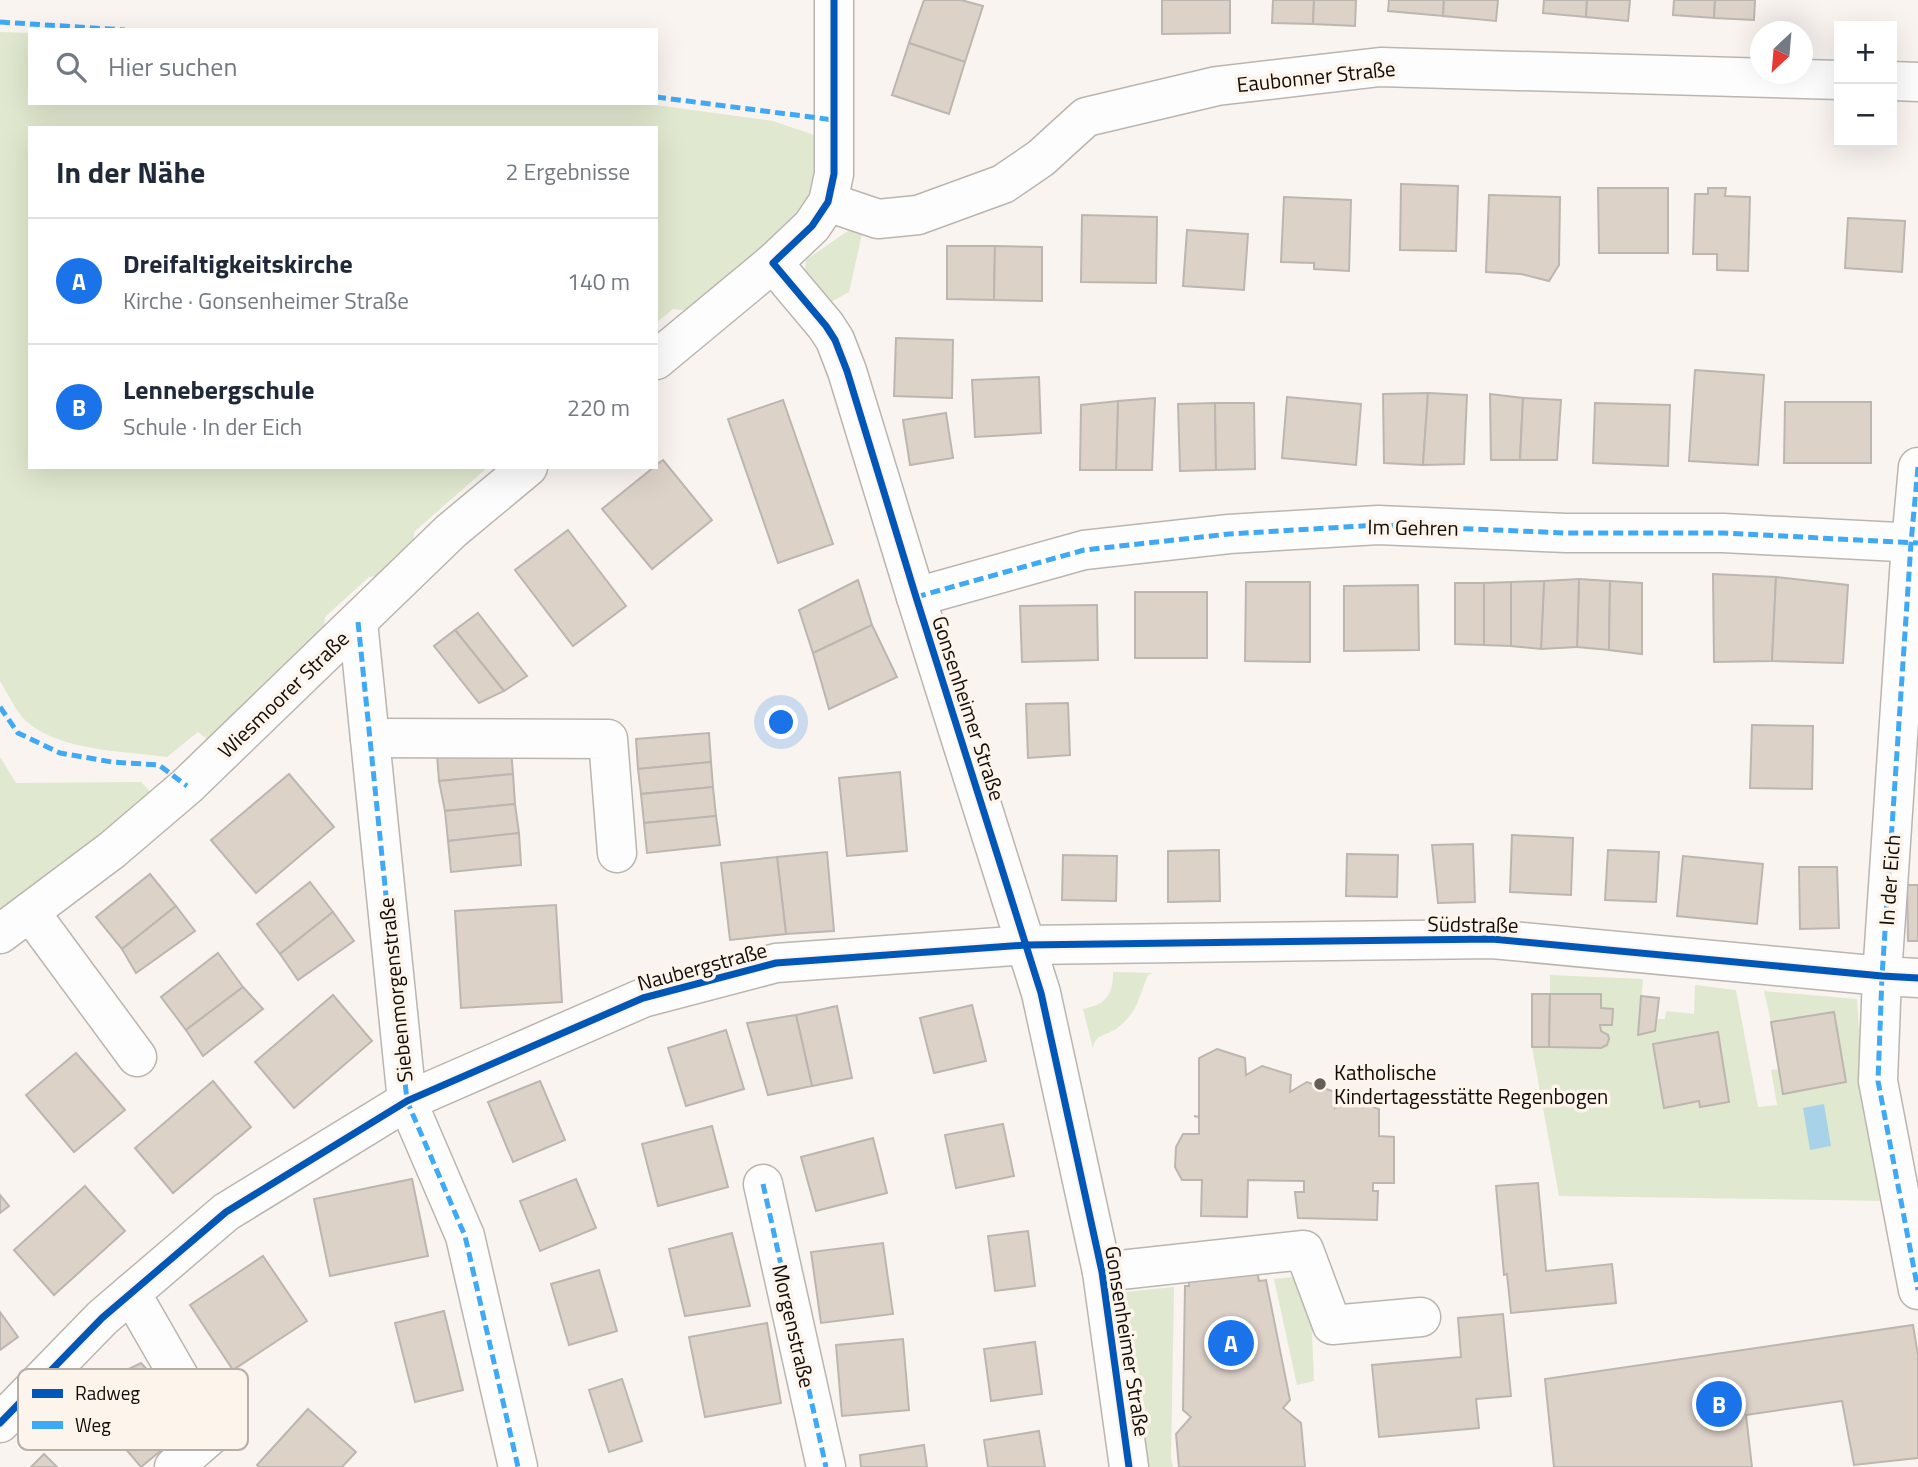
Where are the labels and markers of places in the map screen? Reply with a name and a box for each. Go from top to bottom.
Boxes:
place label: Katholische Kindertagesstätte Regenbogen [1334,1056,1608,1112]
marker: Katholische Kindertagesstätte Regenbogen [1312,1076,1328,1092]
pin: A [1208,1317,1254,1369]
pin: B [1696,1378,1742,1430]

